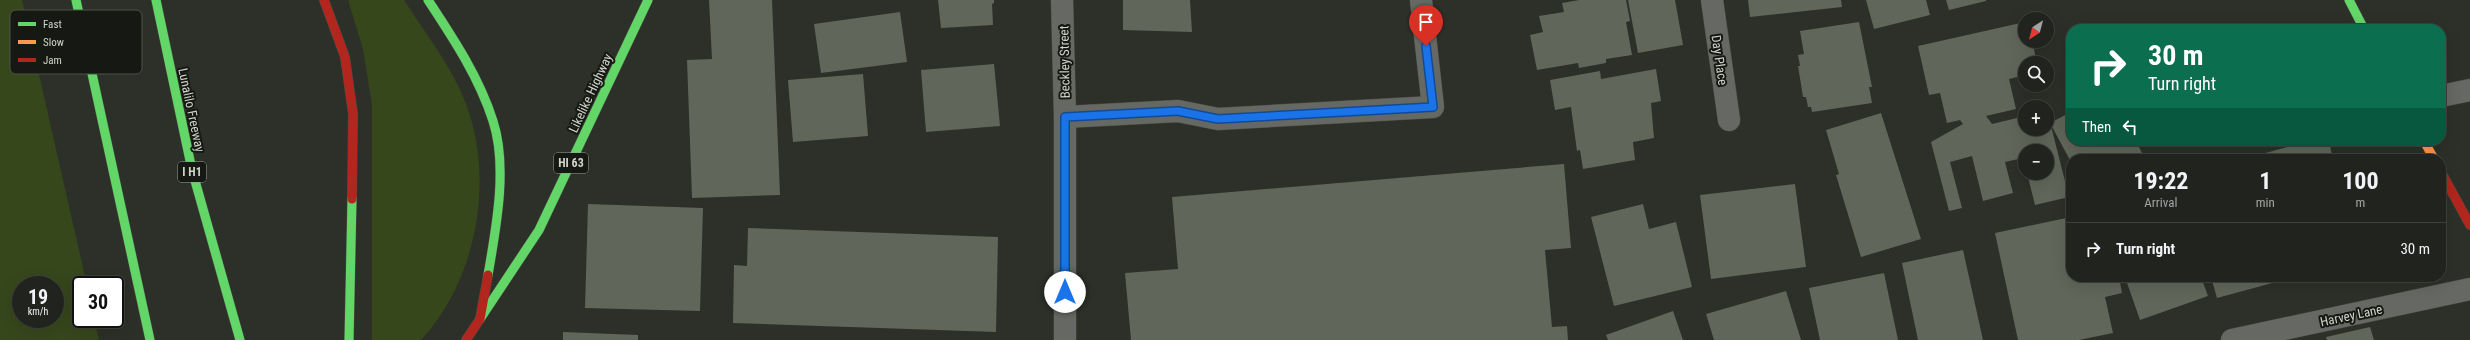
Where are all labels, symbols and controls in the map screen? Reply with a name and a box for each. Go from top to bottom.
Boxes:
pin [1409,5,1443,46]
legend [10,10,142,74]
icon: arrive [1415,11,1437,33]
north arrow [2018,12,2054,48]
map controls [2018,12,2054,180]
text: Fast [43,18,62,31]
street label: Beckley Street [1056,25,1073,99]
street label: Day Place [1709,34,1730,86]
text: Slow [43,36,64,49]
text: 30 m [2148,39,2204,72]
icon: right [2082,40,2134,92]
street label: Likelike Highway [566,51,616,135]
text: Jam [43,54,62,67]
button: search [2018,56,2054,92]
street label: Lunalilo Freeway [175,67,208,154]
text: Turn right [2148,73,2216,94]
button: + [2018,100,2054,136]
icon: left [2119,116,2141,138]
text: Then [2082,118,2111,136]
button: − [2018,144,2054,180]
road number: HI 63 [554,153,588,173]
road number: I H1 [178,162,206,182]
text: 19:22 [2133,167,2188,195]
text: 1 [2259,167,2271,195]
text: 100 [2342,167,2379,195]
text: Arrival [2144,195,2177,210]
text: min [2256,195,2275,210]
text: m [2356,195,2365,210]
icon: right [2082,238,2104,260]
text: Turn right [2116,240,2175,258]
text: 30 m [2400,240,2430,258]
position arrow [1044,271,1086,313]
speed limit sign: 30 [72,276,124,328]
text: 19 [28,285,48,309]
street label: Harvey Lane [2319,302,2384,329]
text: km/h [28,306,48,317]

